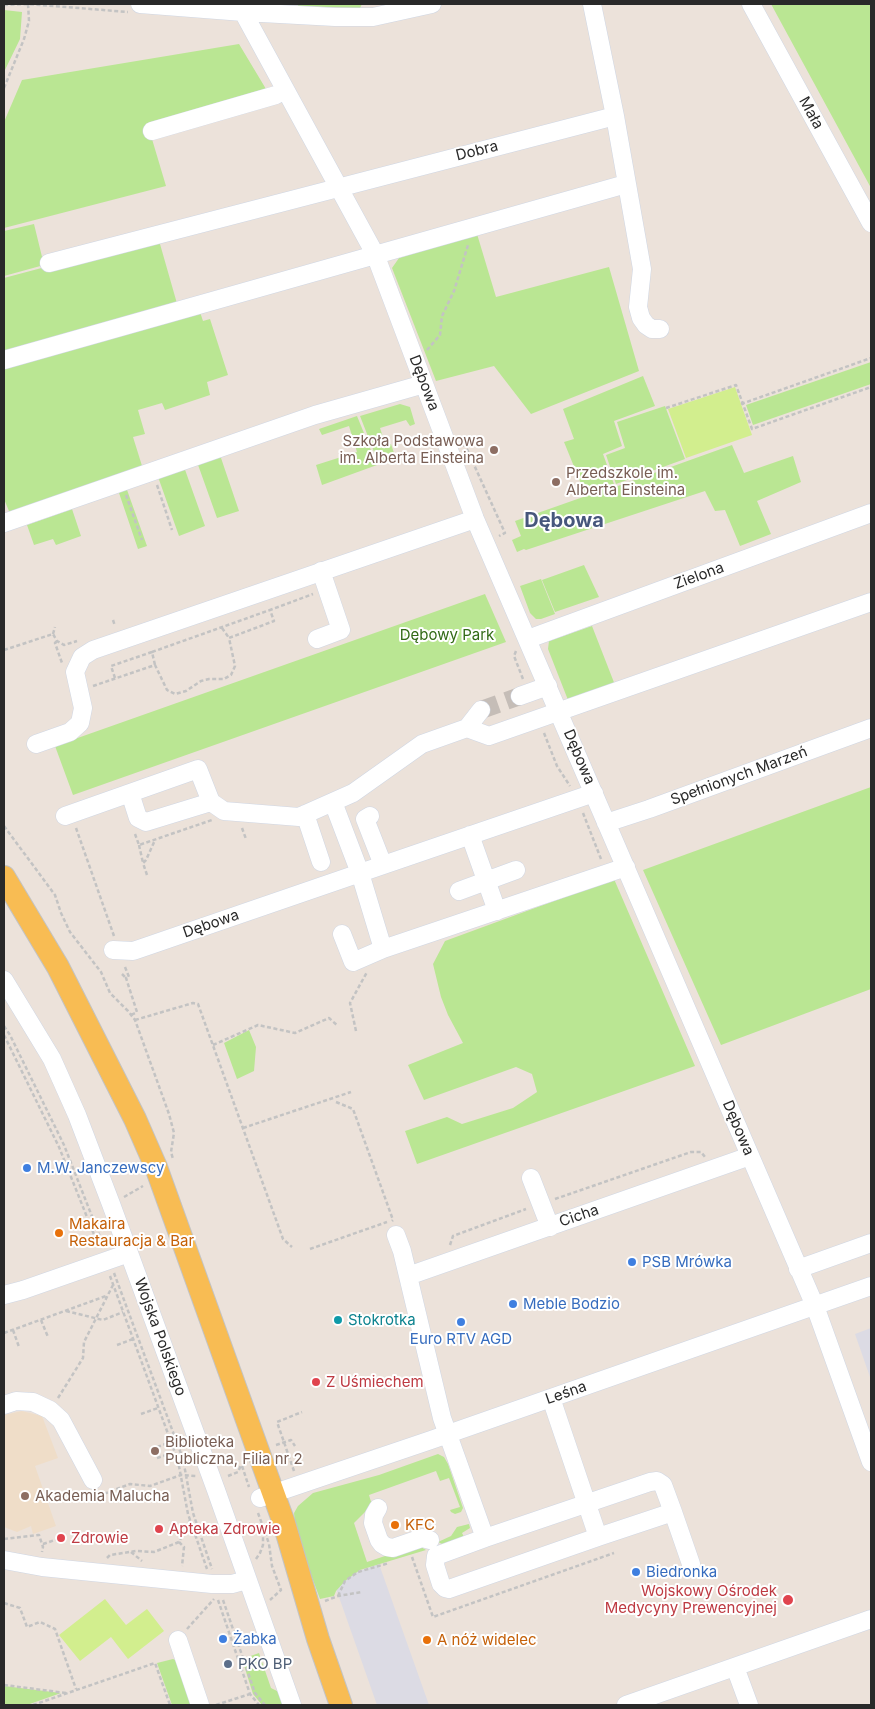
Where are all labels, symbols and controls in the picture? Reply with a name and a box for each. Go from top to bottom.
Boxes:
street label: Mała [795,94,827,132]
street label: Dobra [454,137,500,165]
street label: Dębowa [405,353,443,413]
place label: Szkoła Podstawowa im. Alberta Einsteina [339,432,484,467]
marker: Szkoła Podstawowa im. Alberta Einsteina [488,444,500,456]
place label: Przedszkole im. Alberta Einsteina [566,464,685,499]
marker: Przedszkole im. Alberta Einsteina [550,476,562,488]
district label: Dębowa [524,509,604,533]
street label: Zielona [672,559,726,593]
park label: Dębowy Park [400,626,494,644]
street label: Dębowa [559,727,599,787]
street label: Spełnionych Marzeń [668,743,810,809]
street label: Dębowa [181,906,241,942]
street label: Dębowa [718,1098,758,1158]
place label: M.W. Janczewscy [37,1159,164,1177]
marker: M.W. Janczewscy [21,1162,33,1174]
street label: Cicha [557,1201,601,1231]
place label: Makaira Restauracja & Bar [69,1215,194,1250]
marker: Makaira Restauracja & Bar [53,1227,65,1239]
place label: PSB Mrówka [642,1253,732,1271]
marker: PSB Mrówka [626,1256,638,1268]
street label: Wojska Polskiego [130,1276,190,1398]
place label: Meble Bodzio [523,1295,620,1313]
marker: Meble Bodzio [507,1298,519,1310]
place label: Stokrotka [348,1311,416,1329]
marker: Stokrotka [332,1314,344,1326]
marker: Euro RTV AGD [455,1316,467,1328]
place label: Euro RTV AGD [410,1330,512,1348]
place label: Z Uśmiechem [326,1373,424,1391]
marker: Z Uśmiechem [310,1376,322,1388]
street label: Leśna [543,1378,589,1408]
place label: Biblioteka Publiczna, Filia nr 2 [165,1433,303,1468]
marker: Biblioteka Publiczna, Filia nr 2 [149,1445,161,1457]
place label: Akademia Malucha [35,1487,170,1505]
marker: Akademia Malucha [19,1490,31,1502]
place label: KFC [405,1516,435,1534]
marker: KFC [389,1519,401,1531]
place label: Apteka Zdrowie [169,1520,280,1538]
marker: Apteka Zdrowie [153,1523,165,1535]
place label: Zdrowie [71,1529,128,1547]
marker: Zdrowie [55,1532,67,1544]
place label: Biedronka [646,1563,717,1581]
marker: Biedronka [630,1566,642,1578]
place label: Wojskowy Ośrodek Medycyny Prewencyjnej [605,1582,777,1617]
marker: Wojskowy Ośrodek Medycyny Prewencyjnej [781,1593,795,1607]
place label: Żabka [233,1630,277,1648]
place label: A nóż widelec [437,1631,536,1649]
marker: Żabka [217,1633,229,1645]
marker: A nóż widelec [421,1634,433,1646]
place label: PKO BP [238,1655,292,1673]
marker: PKO BP [222,1658,234,1670]

